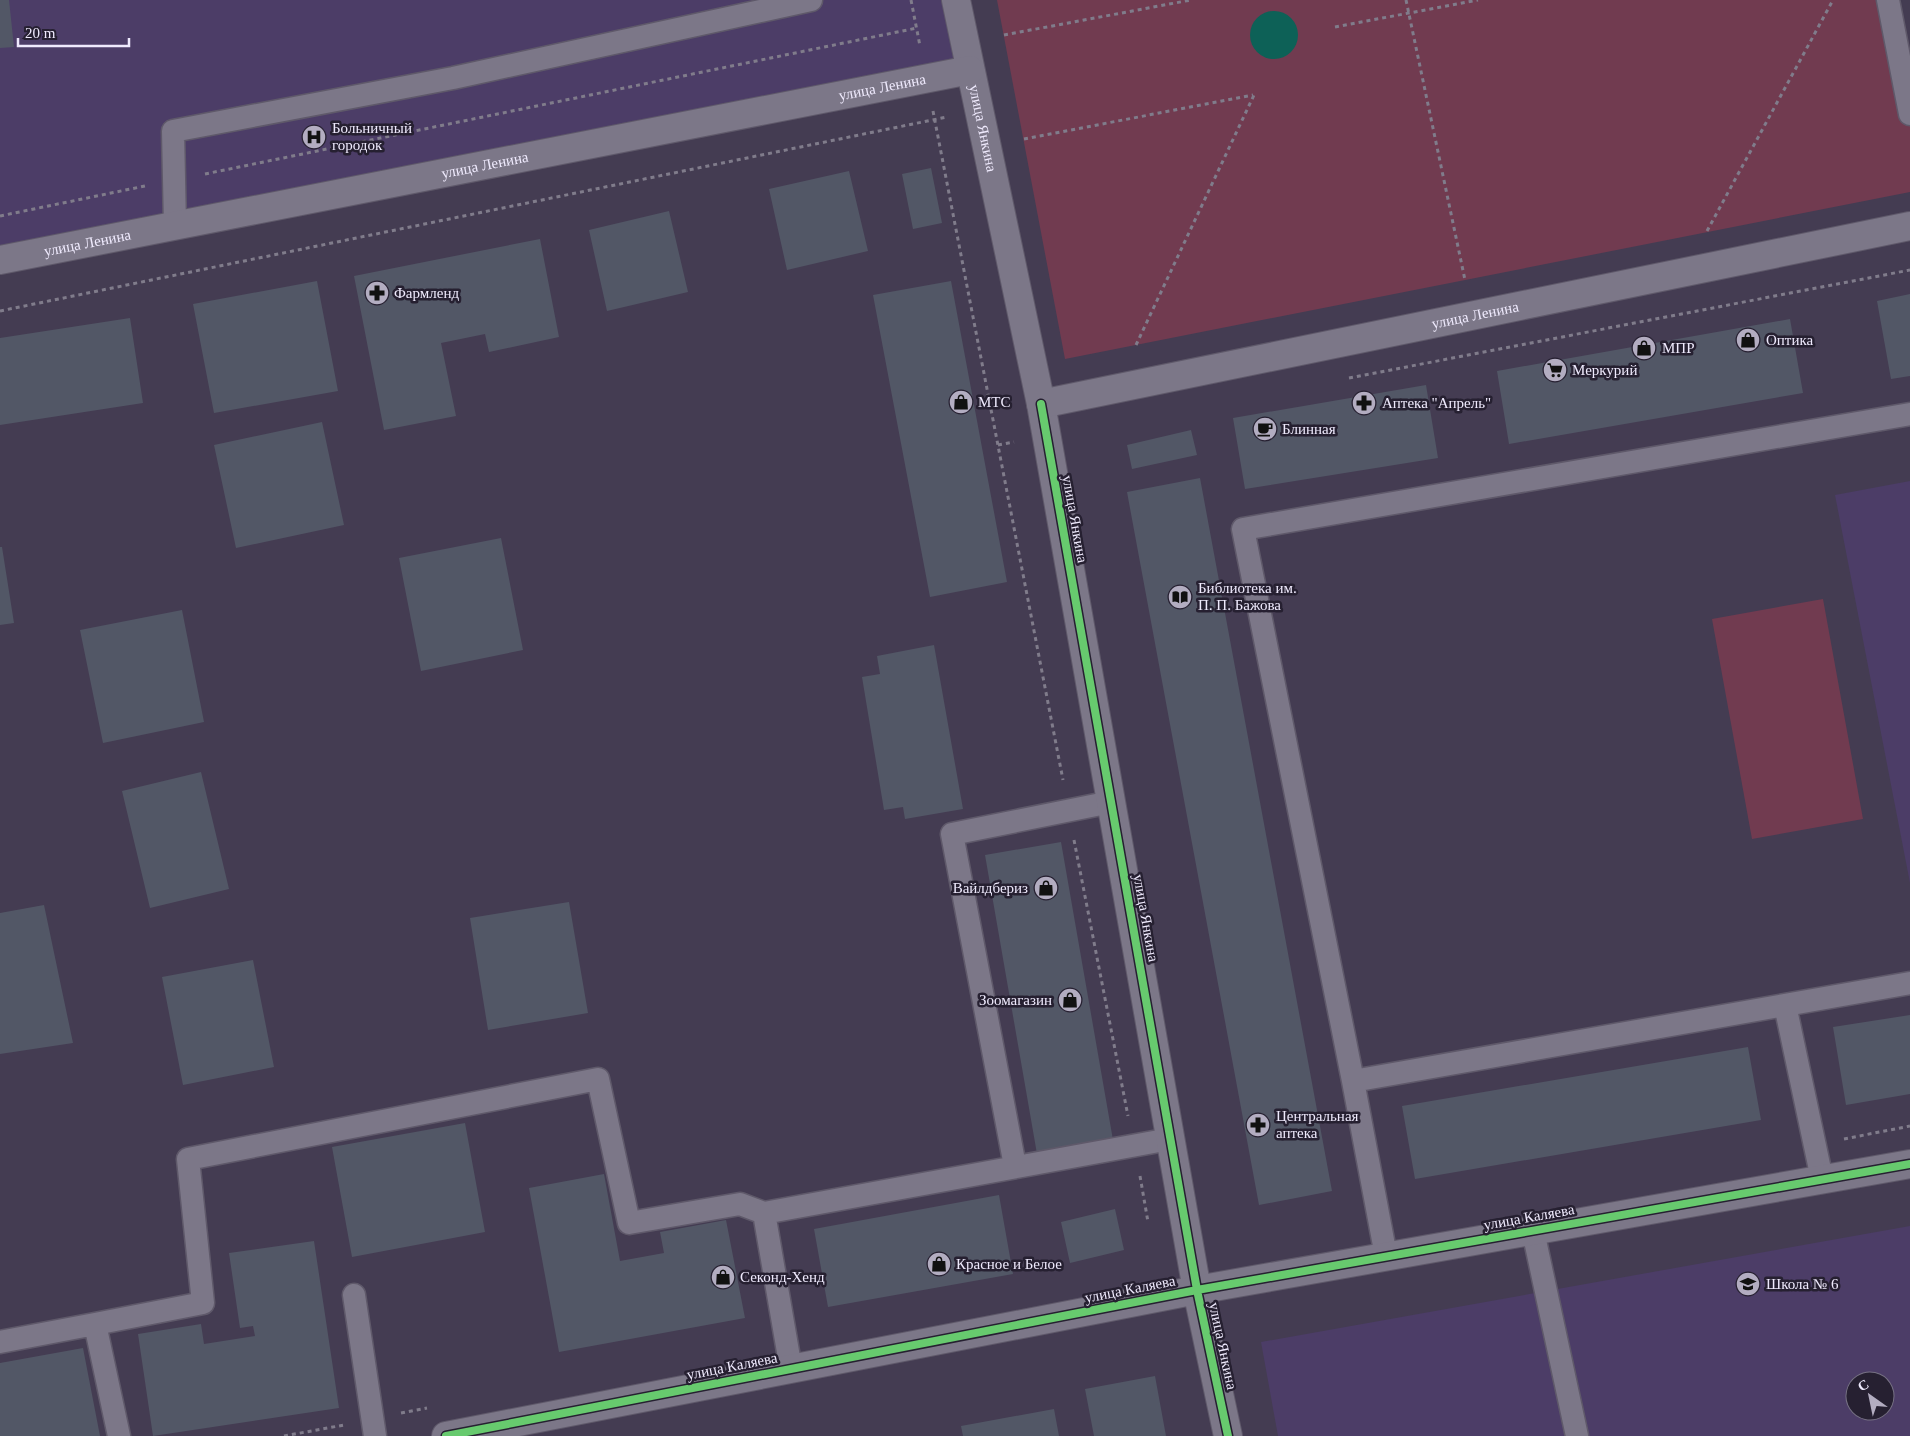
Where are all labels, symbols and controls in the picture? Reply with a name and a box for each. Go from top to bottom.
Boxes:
scale bar [18,15,129,47]
text: 20 m [25,25,56,41]
street label: улица Ленина [837,71,927,104]
street label: улица Янкина [966,83,1000,174]
place label: Больничный городок [332,120,412,153]
hospital icon: Больничный городок [301,124,327,150]
street label: улица Ленина [440,149,530,181]
street label: улица Ленина [42,226,133,259]
pharmacy icon: Фармленд [364,280,390,306]
place label: Фармленд [394,285,459,301]
street label: улица Ленина [1430,298,1520,332]
shop icon: Оптика [1735,327,1761,353]
place label: Оптика [1766,332,1814,348]
shop icon: МПР [1631,335,1657,361]
place label: МПР [1662,340,1695,356]
supermarket icon: Меркурий [1542,357,1568,383]
place label: Меркурий [1572,362,1637,378]
shop icon: МТС [948,389,974,415]
pharmacy icon: Аптека "Апрель" [1351,390,1377,416]
place label: МТС [978,394,1011,410]
place label: Аптека "Апрель" [1382,395,1491,411]
cafe icon: Блинная [1252,416,1278,442]
place label: Блинная [1282,421,1336,437]
street label: улица Янкина [1059,474,1091,564]
place label: Библиотека им. П. П. Бажова [1198,580,1297,613]
library icon: Библиотека им. П. П. Бажова [1167,584,1193,610]
street label: улица Янкина [1130,873,1162,963]
shop icon: Вайлдбериз [1033,875,1059,901]
place label: Вайлдбериз [953,880,1028,896]
shop icon: Зоомагазин [1057,987,1083,1013]
place label: Зоомагазин [979,992,1052,1008]
place label: Центральная аптека [1276,1108,1359,1141]
pharmacy icon: Центральная аптека [1245,1112,1271,1138]
street label: улица Каляева [1482,1201,1576,1233]
shop icon: Красное и Белое [926,1251,952,1277]
place label: Красное и Белое [956,1256,1062,1272]
shop icon: Секонд-Хенд [710,1264,736,1290]
place label: Секонд-Хенд [740,1269,825,1285]
school or university icon: Школа № 6 [1735,1271,1761,1297]
street label: улица Каляева [1083,1272,1177,1306]
place label: Школа № 6 [1766,1276,1839,1292]
street label: улица Янкина [1206,1301,1240,1391]
street label: улица Каляева [685,1349,779,1383]
north arrow [1845,1371,1895,1421]
text: С [1855,1376,1872,1395]

